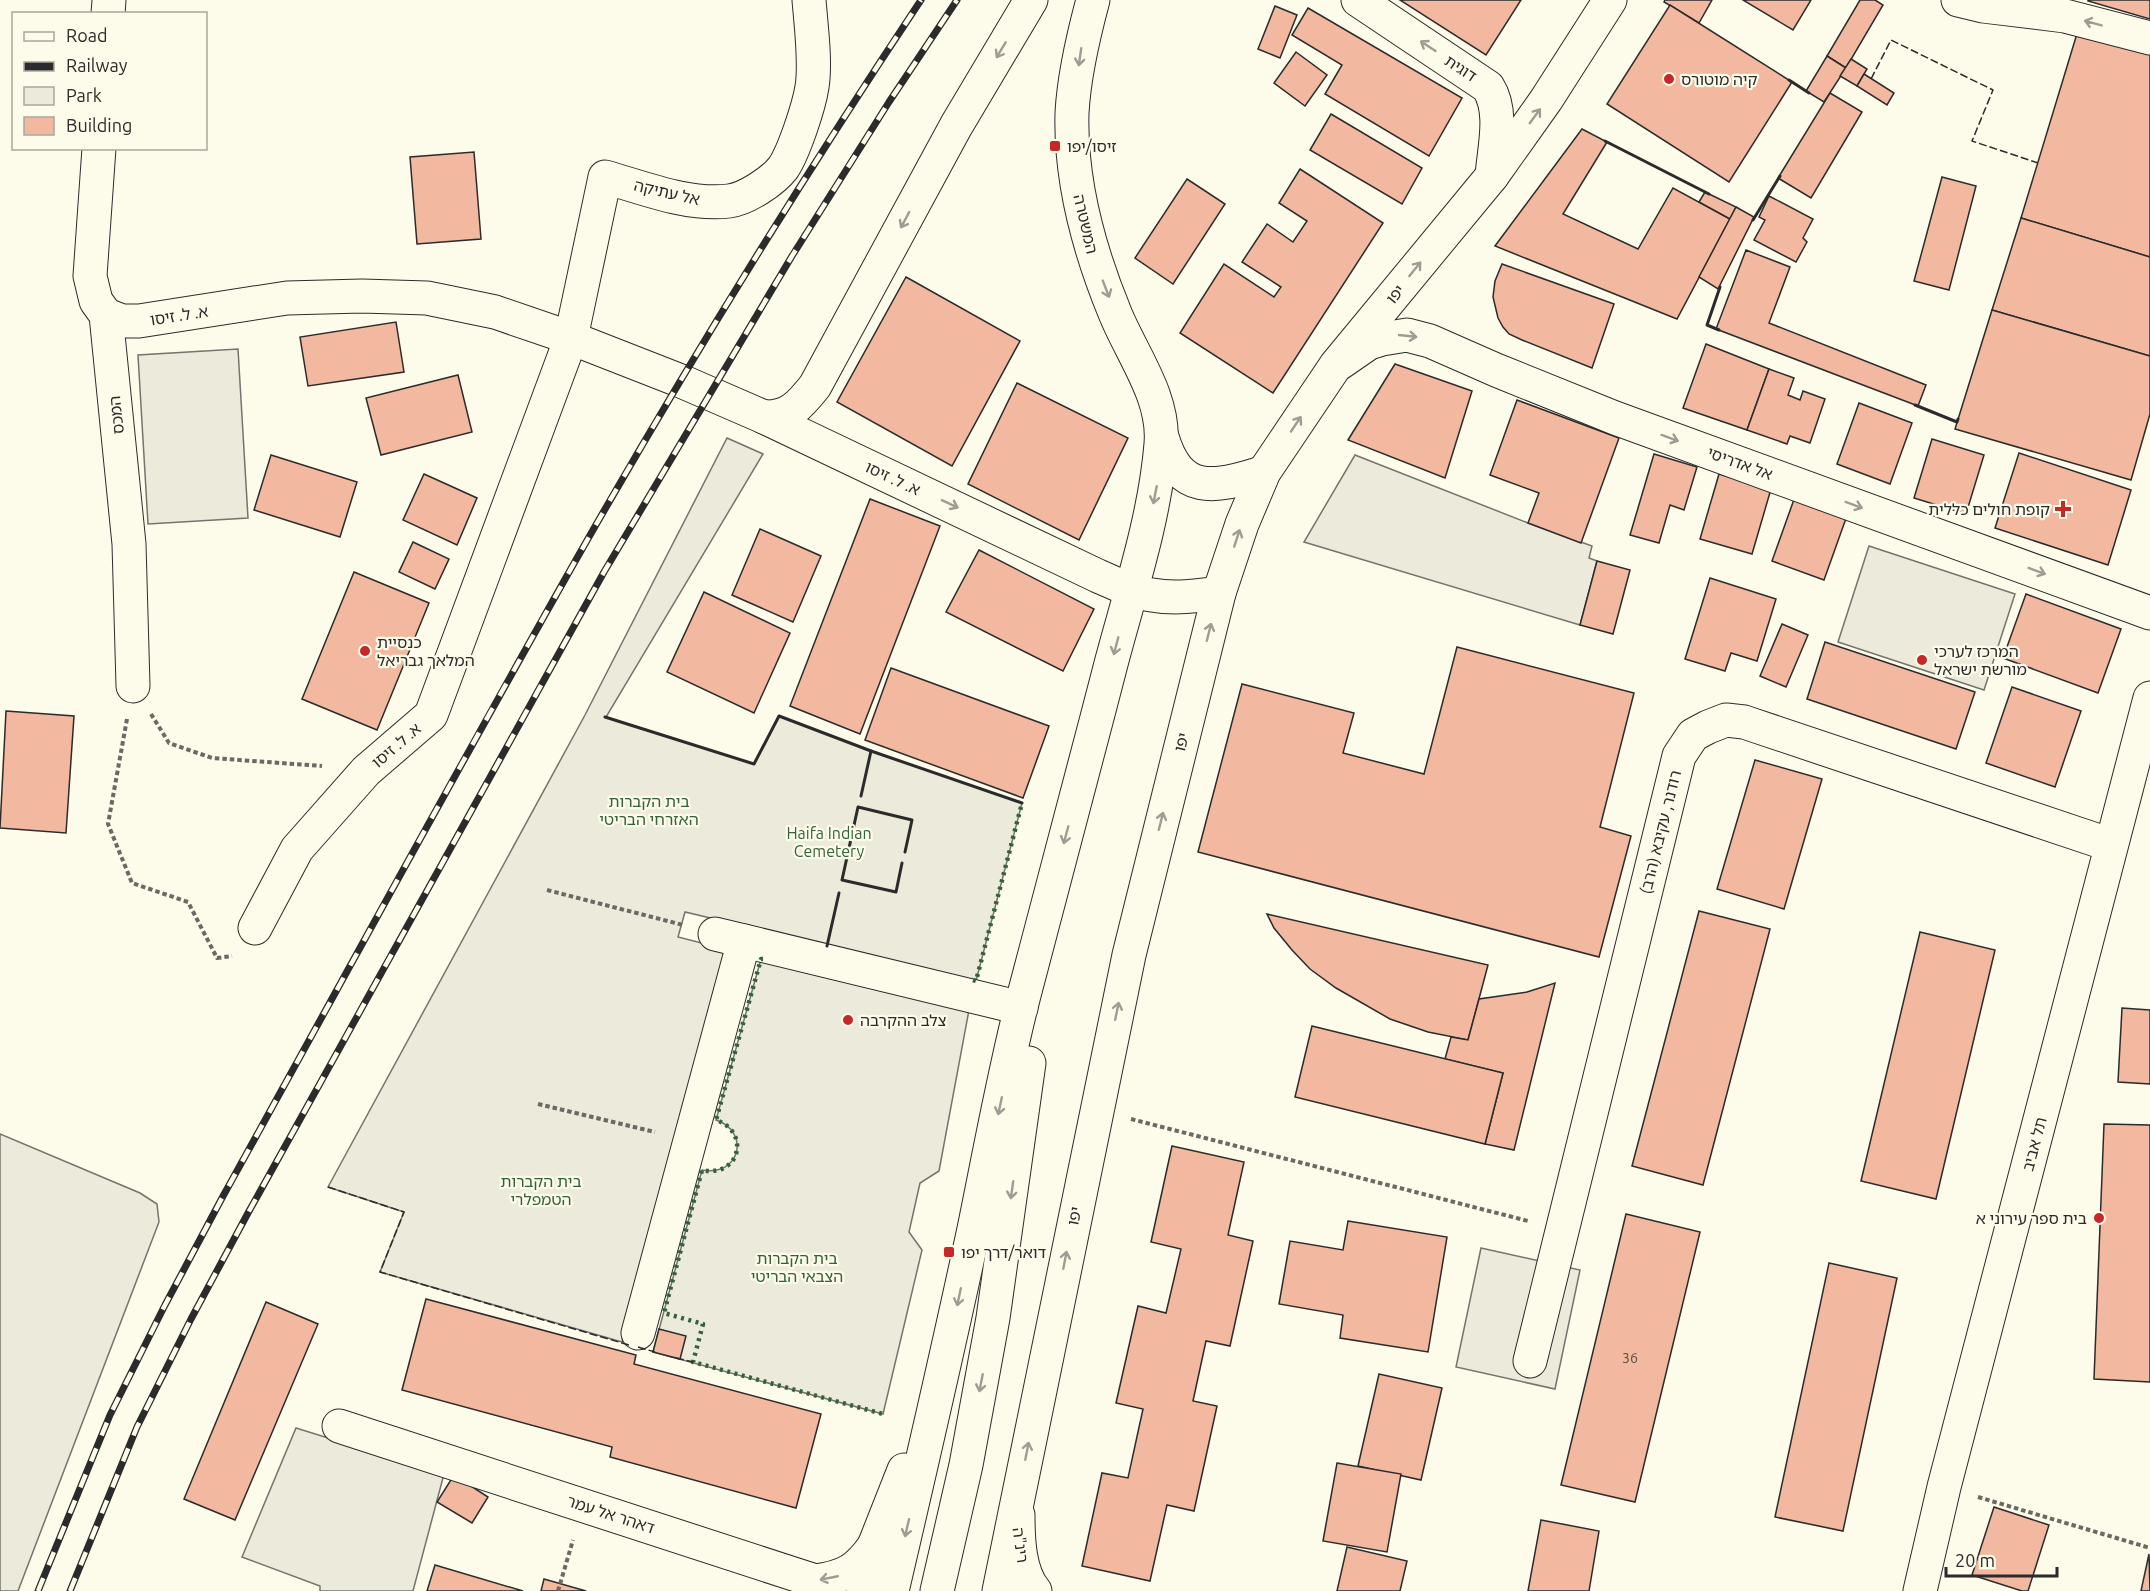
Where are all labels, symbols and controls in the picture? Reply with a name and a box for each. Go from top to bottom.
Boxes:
legend [12,12,207,150]
one-way arrow [2084,17,2103,28]
text: Road [66,25,108,45]
one-way arrow [1420,40,1437,52]
one-way arrow [994,41,1006,58]
one-way arrow [1074,47,1085,66]
street label: דוגית [1442,51,1481,85]
text: Railway [66,55,128,75]
place label: קיה מוטורס [1681,70,1758,88]
marker: קיה מוטורס [1662,72,1676,86]
text: Park [66,85,102,105]
one-way arrow [1529,108,1541,124]
text: Building [66,115,132,135]
place label: זיסו/יפו [1067,137,1117,155]
marker: זיסו/יפו [1048,139,1062,153]
street label: אל עתיקה [632,176,702,208]
street label: המשטרה [1070,192,1102,256]
one-way arrow [899,211,911,228]
one-way arrow [1408,262,1422,277]
one-way arrow [1101,279,1112,298]
street label: יפו [1382,281,1408,307]
street label: א. ל. זיסו [149,302,209,328]
one-way arrow [1397,331,1417,342]
street label: המכס [105,395,127,435]
one-way arrow [1290,416,1302,433]
one-way arrow [1660,433,1679,444]
street label: אל אדריסי [1705,443,1775,483]
street label: א. ל. זיסו [863,457,923,499]
one-way arrow [1149,485,1160,504]
one-way arrow [940,499,958,511]
one-way arrow [1844,500,1862,511]
place label: קופת חולים כללית [1928,500,2050,518]
marker: קופת חולים כללית [2054,500,2072,518]
one-way arrow [1232,529,1243,548]
one-way arrow [2027,567,2046,578]
one-way arrow [1203,623,1215,642]
place label: כנסיית המלאך גבריאל [377,633,475,669]
one-way arrow [1110,636,1121,655]
place label: המרכז לערכי מורשת ישראל [1934,642,2027,678]
marker: כנסיית המלאך גבריאל [358,644,372,658]
marker: המרכז לערכי מורשת ישראל [1915,653,1929,667]
street label: א. ל. זיסו [368,719,424,771]
street label: יפו [1170,731,1192,753]
street label: רודנר, עקיבא (הרב) [1636,768,1685,896]
park label: בית הקברות האזרחי הבריטי [599,792,699,828]
one-way arrow [1156,812,1168,831]
park label: Haifa Indian Cemetery [786,824,872,860]
one-way arrow [1060,825,1072,844]
one-way arrow [1112,1002,1123,1021]
place label: צלב ההקרבה [860,1011,947,1029]
marker: צלב ההקרבה [841,1013,855,1027]
one-way arrow [994,1096,1005,1115]
street label: תל אביב [2018,1115,2050,1173]
park label: בית הקברות הטמפלרי [500,1172,582,1208]
one-way arrow [1006,1180,1017,1200]
street label: יפו [1063,1205,1085,1227]
place label: בית ספר עירוני א [1976,1209,2087,1227]
marker: בית ספר עירוני א [2092,1211,2106,1225]
place label: דואר/דרך יפו [961,1243,1047,1261]
marker: דואר/דרך יפו [942,1245,956,1259]
park label: בית הקברות הצבאי הבריטי [751,1249,843,1285]
one-way arrow [1060,1251,1071,1270]
one-way arrow [953,1287,965,1306]
house number: 36 [1622,1350,1638,1366]
one-way arrow [975,1372,986,1392]
one-way arrow [1022,1442,1033,1462]
street label: דאהר אל עמר [565,1491,658,1537]
one-way arrow [900,1518,912,1537]
street label: רינ"ה [1010,1526,1032,1564]
scale bar [1946,1540,2057,1578]
text: 20 m [1955,1550,1995,1570]
one-way arrow [819,1573,839,1584]

